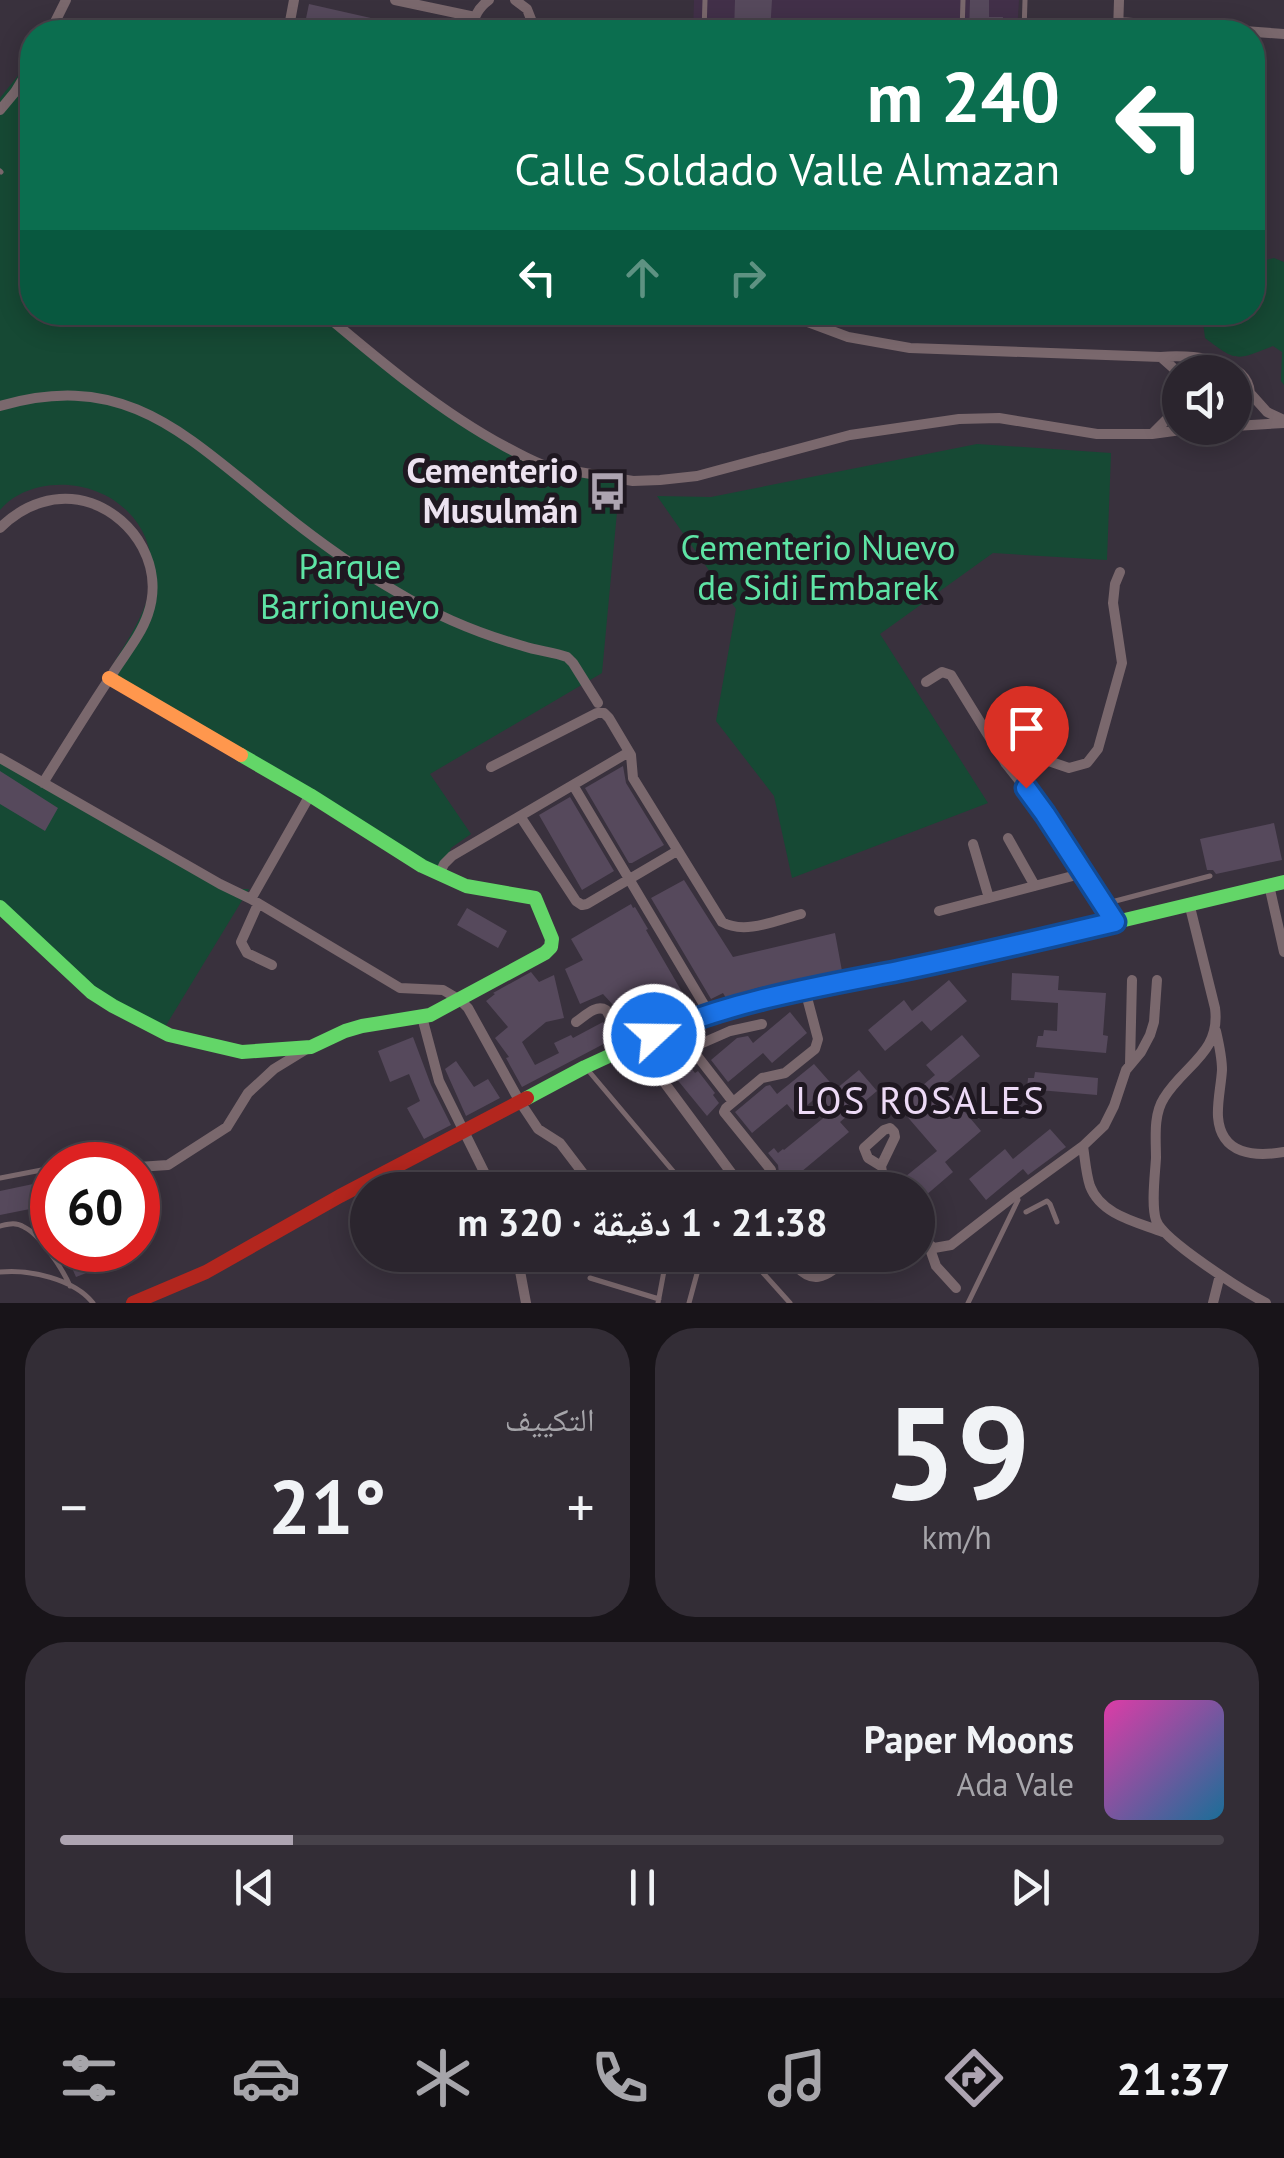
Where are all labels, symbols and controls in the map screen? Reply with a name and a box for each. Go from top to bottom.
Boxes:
text: 240 m [867,51,1060,141]
icon: left [1095,60,1225,190]
text: Calle Soldado Valle Almazan [514,139,1060,197]
icon: left [510,250,565,305]
icon: ahead [615,250,670,305]
icon: right [720,250,775,305]
map controls [1162,355,1252,445]
button: sound [1162,355,1252,445]
place label: Cementerio Musulmán [407,447,578,533]
bus stop icon: Cementerio Musulmán [587,470,629,512]
park label: Cementerio Nuevo de Sidi Embarek [680,524,956,610]
park label: Parque Barrionuevo [260,543,440,629]
pin [984,686,1069,789]
icon: arrive [999,701,1054,756]
position arrow [602,983,706,1087]
district label: LOS ROSALES [796,1075,1046,1124]
speed limit sign: 60 [30,1142,160,1272]
text: 21:38 · 1 دقيقة · 320 m [458,1197,827,1246]
text: 59 [883,1367,1030,1535]
text: التكييف [505,1398,595,1440]
text: 21° [268,1458,386,1555]
text: − [60,1471,88,1542]
text: + [567,1471,594,1542]
text: km/h [922,1516,992,1558]
text: Paper Moons [864,1714,1074,1763]
text: Ada Vale [957,1763,1074,1805]
icon: previous [227,1860,282,1915]
icon: pause [615,1860,670,1915]
icon: next [1003,1860,1058,1915]
icon: filters [54,2043,124,2113]
icon: car [231,2043,301,2113]
icon: climate [408,2043,478,2113]
icon: phone [585,2043,655,2113]
icon: music [762,2043,832,2113]
icon: directions [939,2043,1009,2113]
text: 21:37 [1116,2049,1230,2107]

